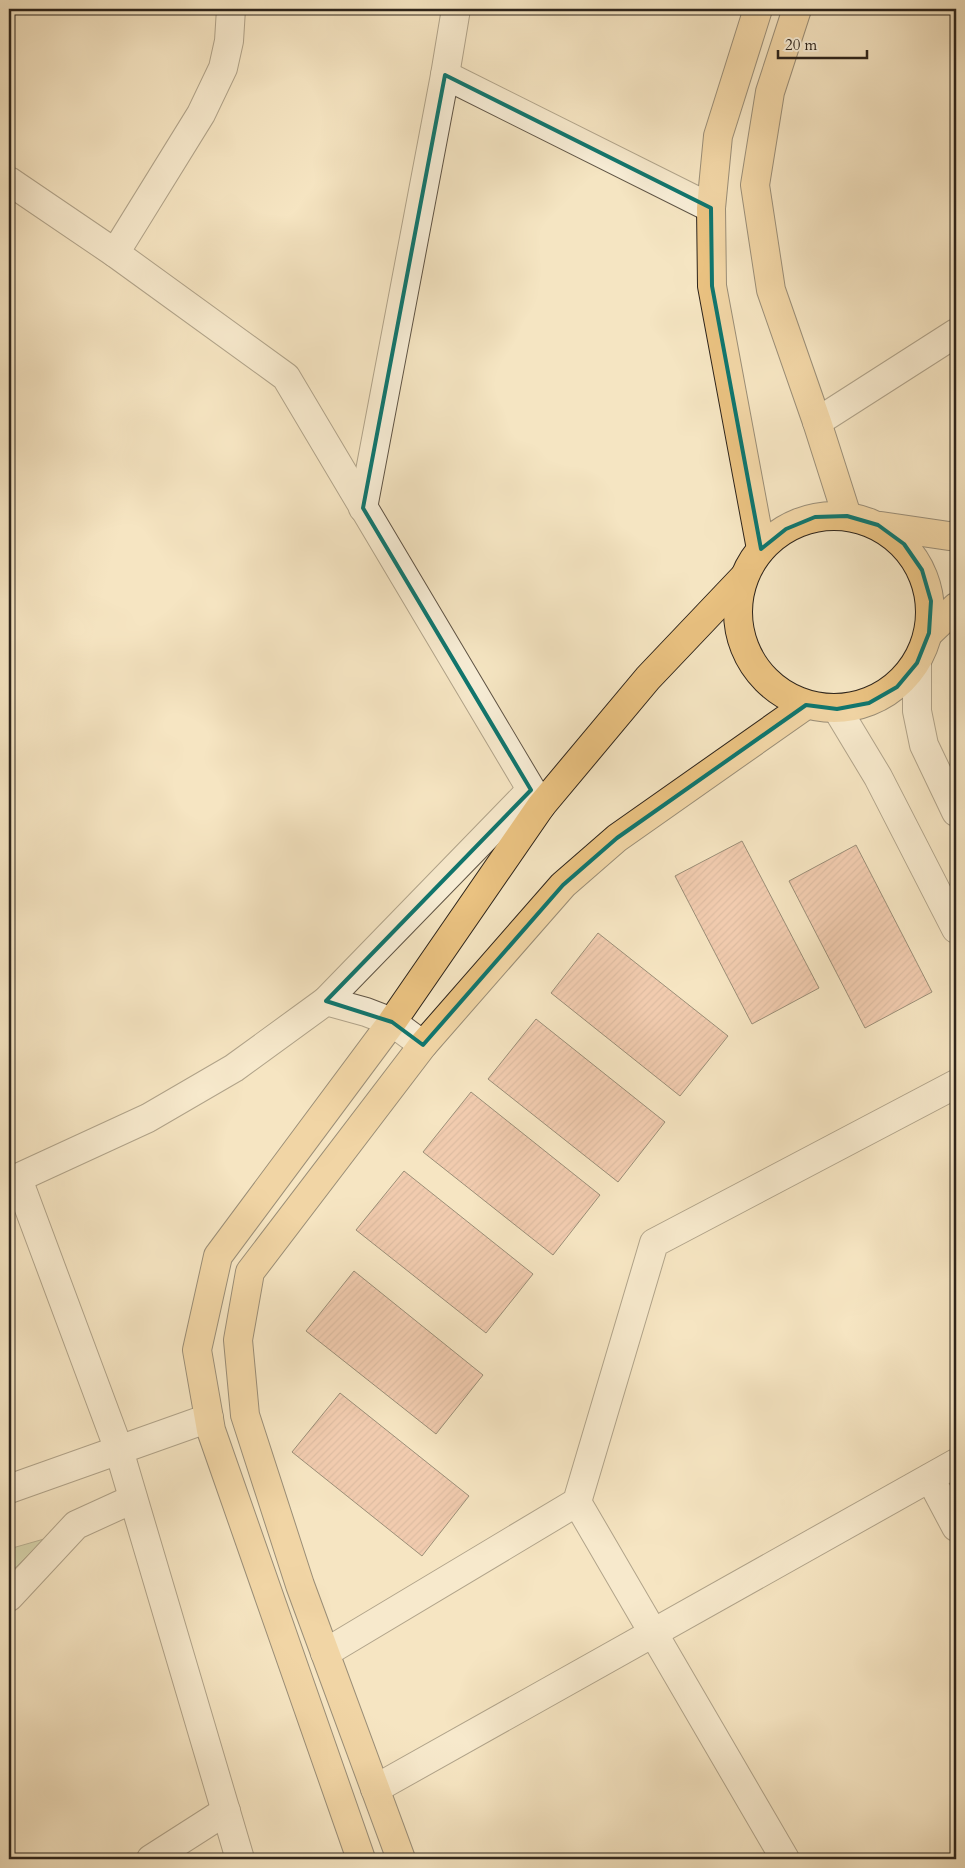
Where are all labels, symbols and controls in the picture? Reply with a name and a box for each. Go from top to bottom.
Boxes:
scale bar [778,28,866,60]
text: 20 m [785,35,817,55]

